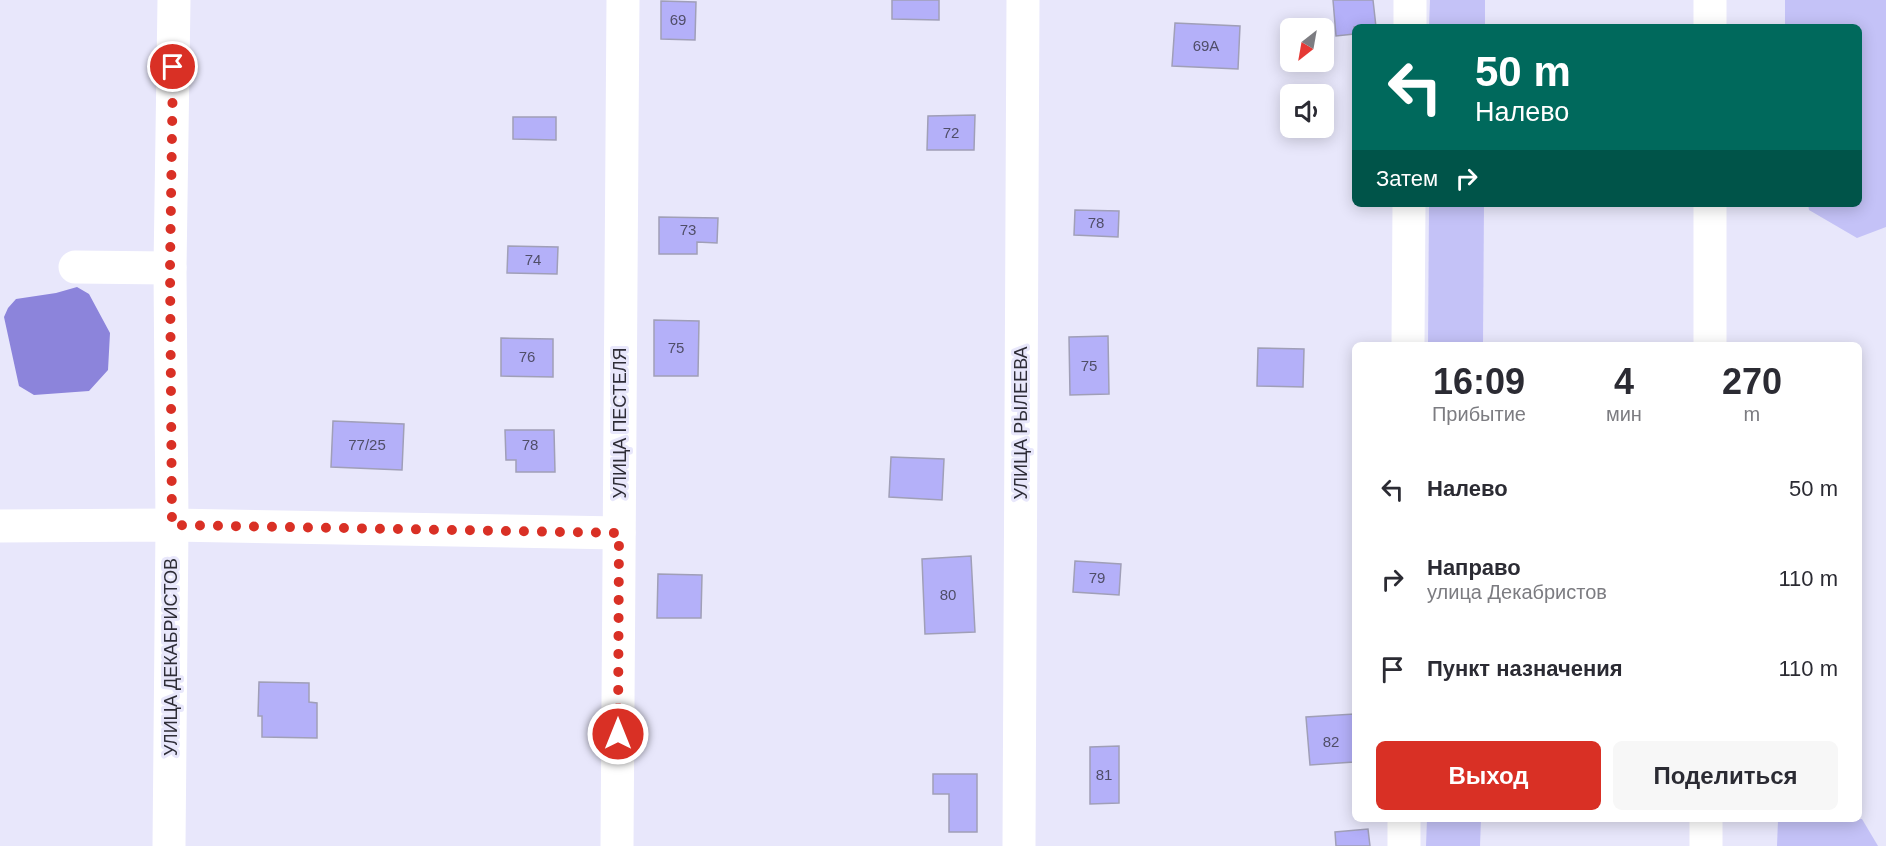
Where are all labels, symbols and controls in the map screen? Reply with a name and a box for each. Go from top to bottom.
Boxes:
house number: 69 [670,11,686,28]
north arrow [1280,18,1334,72]
map controls [1280,18,1334,138]
house number: 69А [1193,37,1219,54]
pin [147,41,198,92]
icon: left [1376,48,1454,126]
text: 50 m [1475,48,1571,95]
icon: arrive [156,50,189,83]
button: sound [1280,84,1334,138]
text: Налево [1475,97,1569,127]
house number: 72 [943,124,959,141]
icon: right [1450,162,1483,195]
text: Затем [1376,166,1438,191]
house number: 78 [1088,214,1104,231]
house number: 73 [680,221,696,238]
house number: 74 [525,251,541,268]
house number: 75 [668,339,684,356]
street label: УЛИЦА РЫЛЕЕВА [1011,346,1031,500]
street label: УЛИЦА ПЕСТЕЛЯ [610,347,630,499]
house number: 76 [519,348,535,365]
house number: 75 [1081,357,1097,374]
text: 16:09 [1433,361,1525,402]
text: 4 [1614,361,1634,402]
text: 270 [1722,361,1782,402]
text: Прибытие [1432,403,1526,425]
text: мин [1606,403,1642,425]
text: m [1744,403,1760,425]
house number: 77/25 [348,436,386,453]
house number: 78 [522,436,538,453]
icon: left [1376,473,1409,506]
text: Налево [1427,476,1508,501]
text: 50 m [1789,476,1838,501]
text: Направо [1427,555,1521,580]
street label: УЛИЦА ДЕКАБРИСТОВ [161,558,181,756]
icon: right [1376,563,1409,596]
text: 110 m [1778,566,1838,591]
house number: 79 [1089,569,1105,586]
text: улица Декабристов [1427,581,1607,603]
house number: 80 [940,586,956,603]
icon: arrive [1376,653,1409,686]
text: Пункт назначения [1427,656,1623,681]
text: 110 m [1778,656,1838,681]
position arrow [586,702,650,766]
house number: 82 [1323,733,1339,750]
button: Выход [1376,741,1601,810]
button: Поделиться [1613,741,1838,810]
house number: 81 [1096,766,1112,783]

